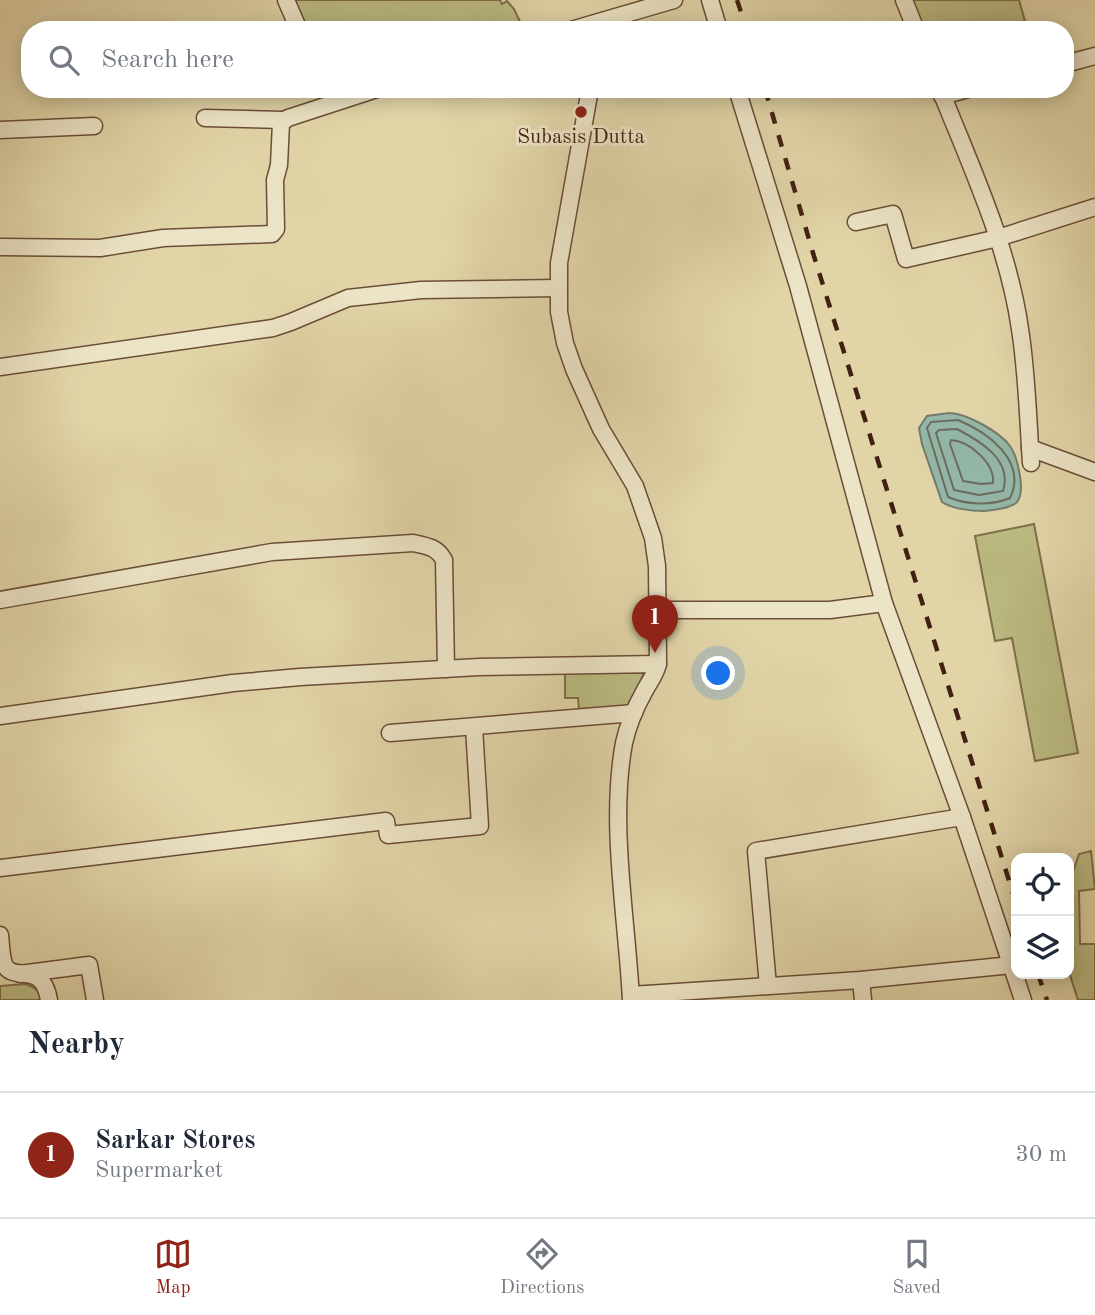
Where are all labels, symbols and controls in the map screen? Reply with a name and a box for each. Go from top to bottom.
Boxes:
search box [21,21,1074,98]
icon: search [45,41,83,79]
text: Search here [101,47,234,73]
marker: Subasis Dutta [573,104,589,120]
place label: Subasis Dutta [517,127,645,148]
pin: 1 [632,595,678,653]
your location [701,656,735,690]
map controls [1011,853,1074,979]
button: locate [1011,853,1074,916]
button: layers [1011,916,1074,979]
text: Nearby [28,1030,125,1060]
text: Sarkar Stores [95,1128,255,1154]
text: 1 [44,1143,58,1166]
text: 30 m [1016,1143,1067,1166]
text: Supermarket [95,1159,223,1182]
tab: Map [154,1235,192,1300]
tab: Directions [500,1235,585,1300]
tab: Saved [893,1235,941,1300]

